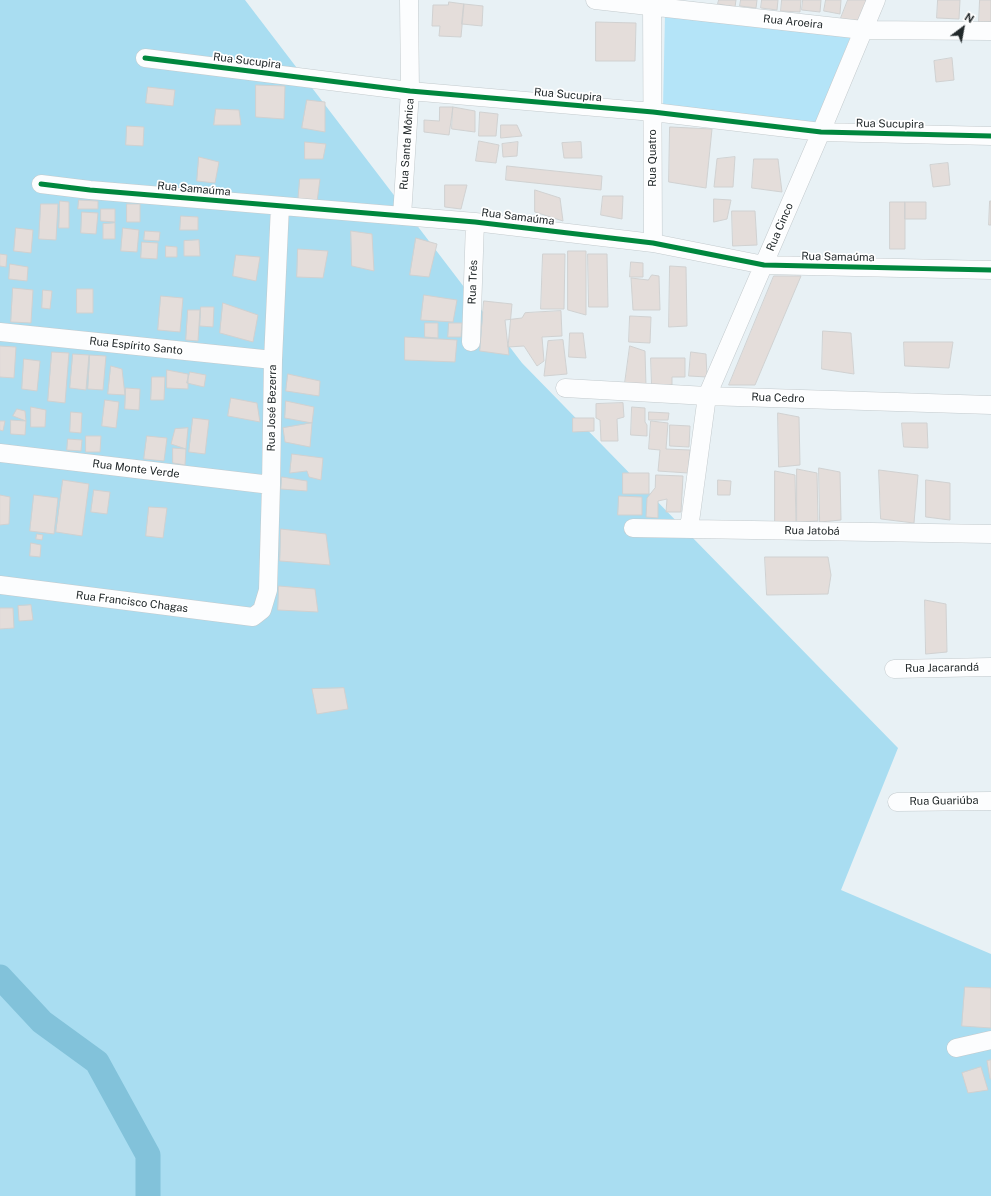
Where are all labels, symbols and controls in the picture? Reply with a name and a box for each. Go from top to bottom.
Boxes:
north arrow [943,8,983,48]
text: N [963,10,976,25]
street label: Rua Aroeira [763,12,823,32]
street label: Rua Sucupira [212,50,282,72]
street label: Rua Sucupira [533,85,603,105]
street label: Rua Santa Mônica [397,98,417,190]
street label: Rua Sucupira [856,117,924,131]
street label: Rua Quatro [646,129,660,187]
street label: Rua Samaúma [157,179,231,199]
street label: Rua Cinco [764,201,796,253]
street label: Rua Samaúma [481,206,555,228]
street label: Rua Samaúma [801,250,875,264]
street label: Rua Três [466,259,480,305]
street label: Rua Espírito Santo [89,335,183,357]
street label: Rua José Bezerra [265,364,279,452]
street label: Rua Cedro [751,390,805,406]
street label: Rua Monte Verde [92,457,180,481]
street label: Rua Jatobá [784,524,840,538]
street label: Rua Francisco Chagas [75,589,189,615]
street label: Rua Jacarandá [905,661,979,675]
street label: Rua Guariúba [909,794,979,808]

